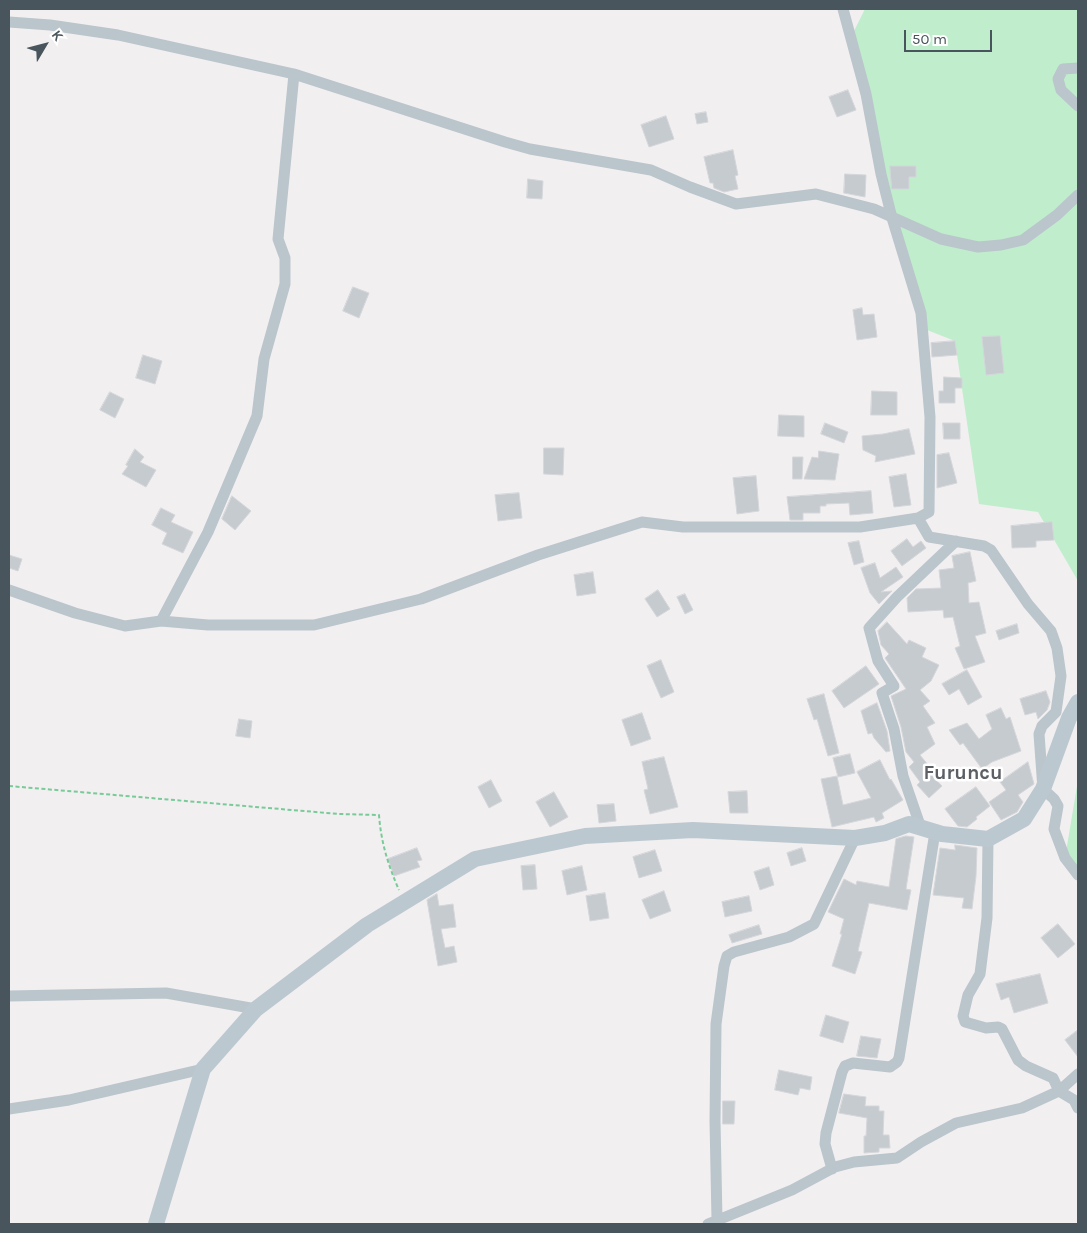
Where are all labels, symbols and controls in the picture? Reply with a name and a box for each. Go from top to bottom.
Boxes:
north arrow [20,20,70,70]
scale bar [907,20,994,52]
text: K [48,27,67,44]
text: 50 m [912,30,947,48]
district label: Furuncu [924,761,1002,785]

